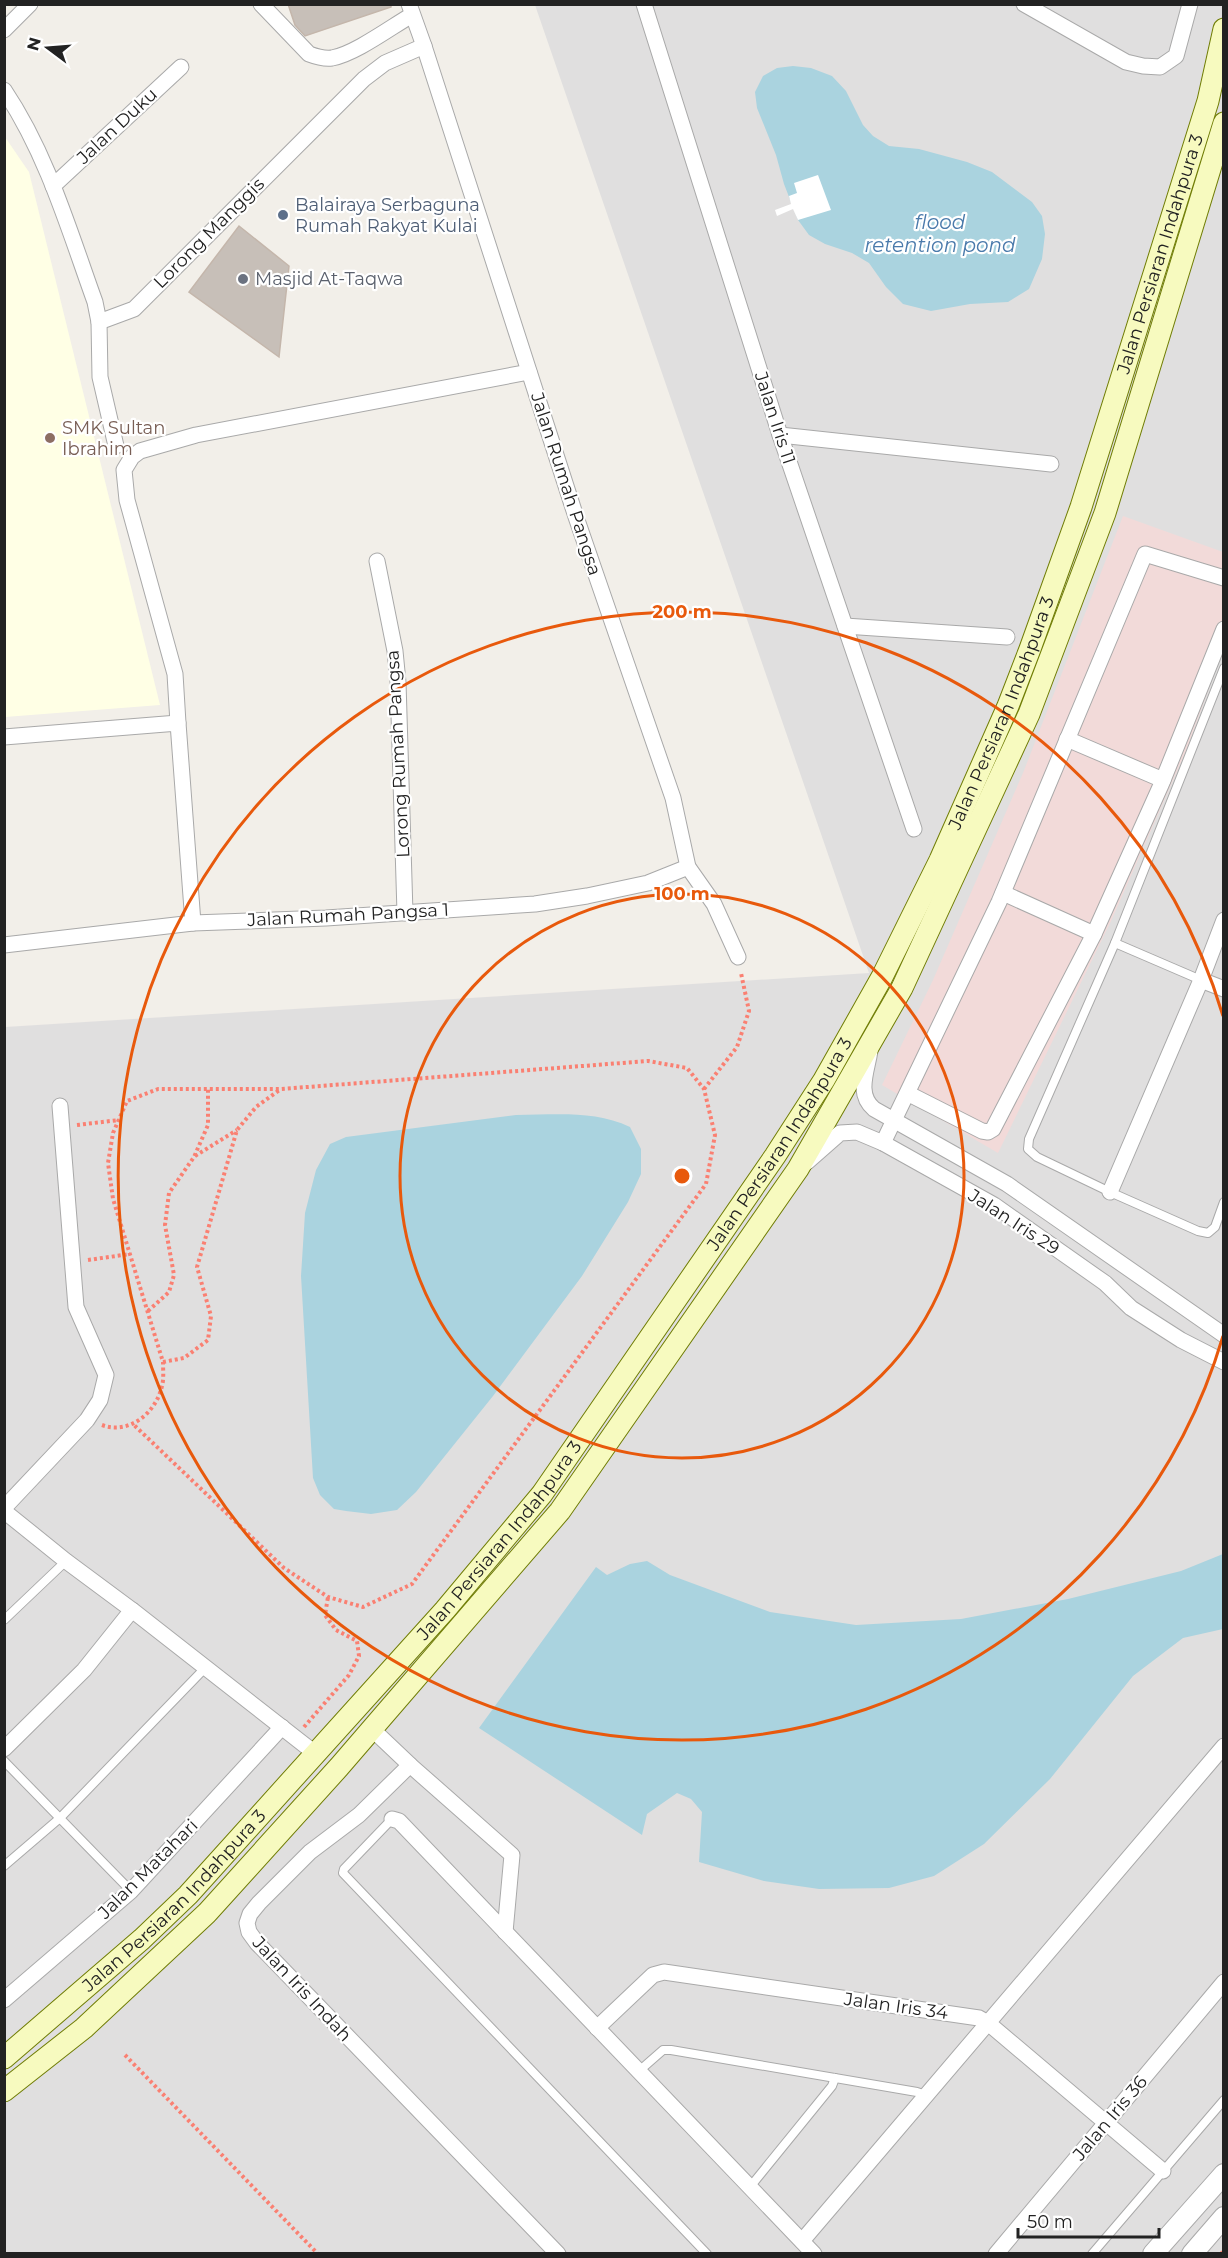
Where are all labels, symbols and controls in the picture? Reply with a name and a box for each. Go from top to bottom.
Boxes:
north arrow [18,18,78,78]
text: N [23,35,45,53]
street label: Jalan Duku [72,83,162,169]
street label: Jalan Persiaran Indahpura 3 [1112,131,1208,378]
street label: Lorong Manggis [149,173,269,293]
place label: Balairaya Serbaguna Rumah Rakyat Kulai [295,194,480,237]
marker: Balairaya Serbaguna Rumah Rakyat Kulai [276,208,290,222]
water label: flood retention pond [864,210,1016,257]
place label: Masjid At-Taqwa [255,268,403,290]
marker: Masjid At-Taqwa [236,272,250,286]
street label: Jalan Iris 11 [749,368,800,467]
street label: Jalan Rumah Pangsa [526,389,606,578]
place label: SMK Sultan Ibrahim [62,417,165,460]
marker: SMK Sultan Ibrahim [43,431,57,445]
street label: Jalan Persiaran Indahpura 3 [943,594,1059,834]
text: 200 m [652,601,712,623]
street label: Lorong Rumah Pangsa [382,650,414,858]
text: 100 m [654,883,710,905]
street label: Jalan Rumah Pangsa 1 [246,899,449,931]
street label: Jalan Persiaran Indahpura 3 [702,1033,857,1256]
centre of rings [672,1166,692,1186]
street label: Jalan Iris 29 [964,1184,1064,1260]
street label: Jalan Persiaran Indahpura 3 [412,1437,586,1645]
street label: Jalan Persiaran Indahpura 3 [77,1805,271,1997]
street label: Jalan Matahari [93,1815,202,1924]
street label: Jalan Iris Indah [247,1931,356,2046]
street label: Jalan Iris 34 [842,1988,950,2024]
street label: Jalan Iris 36 [1068,2071,1152,2166]
scale bar [1018,2201,1159,2239]
text: 50 m [1027,2211,1073,2233]

